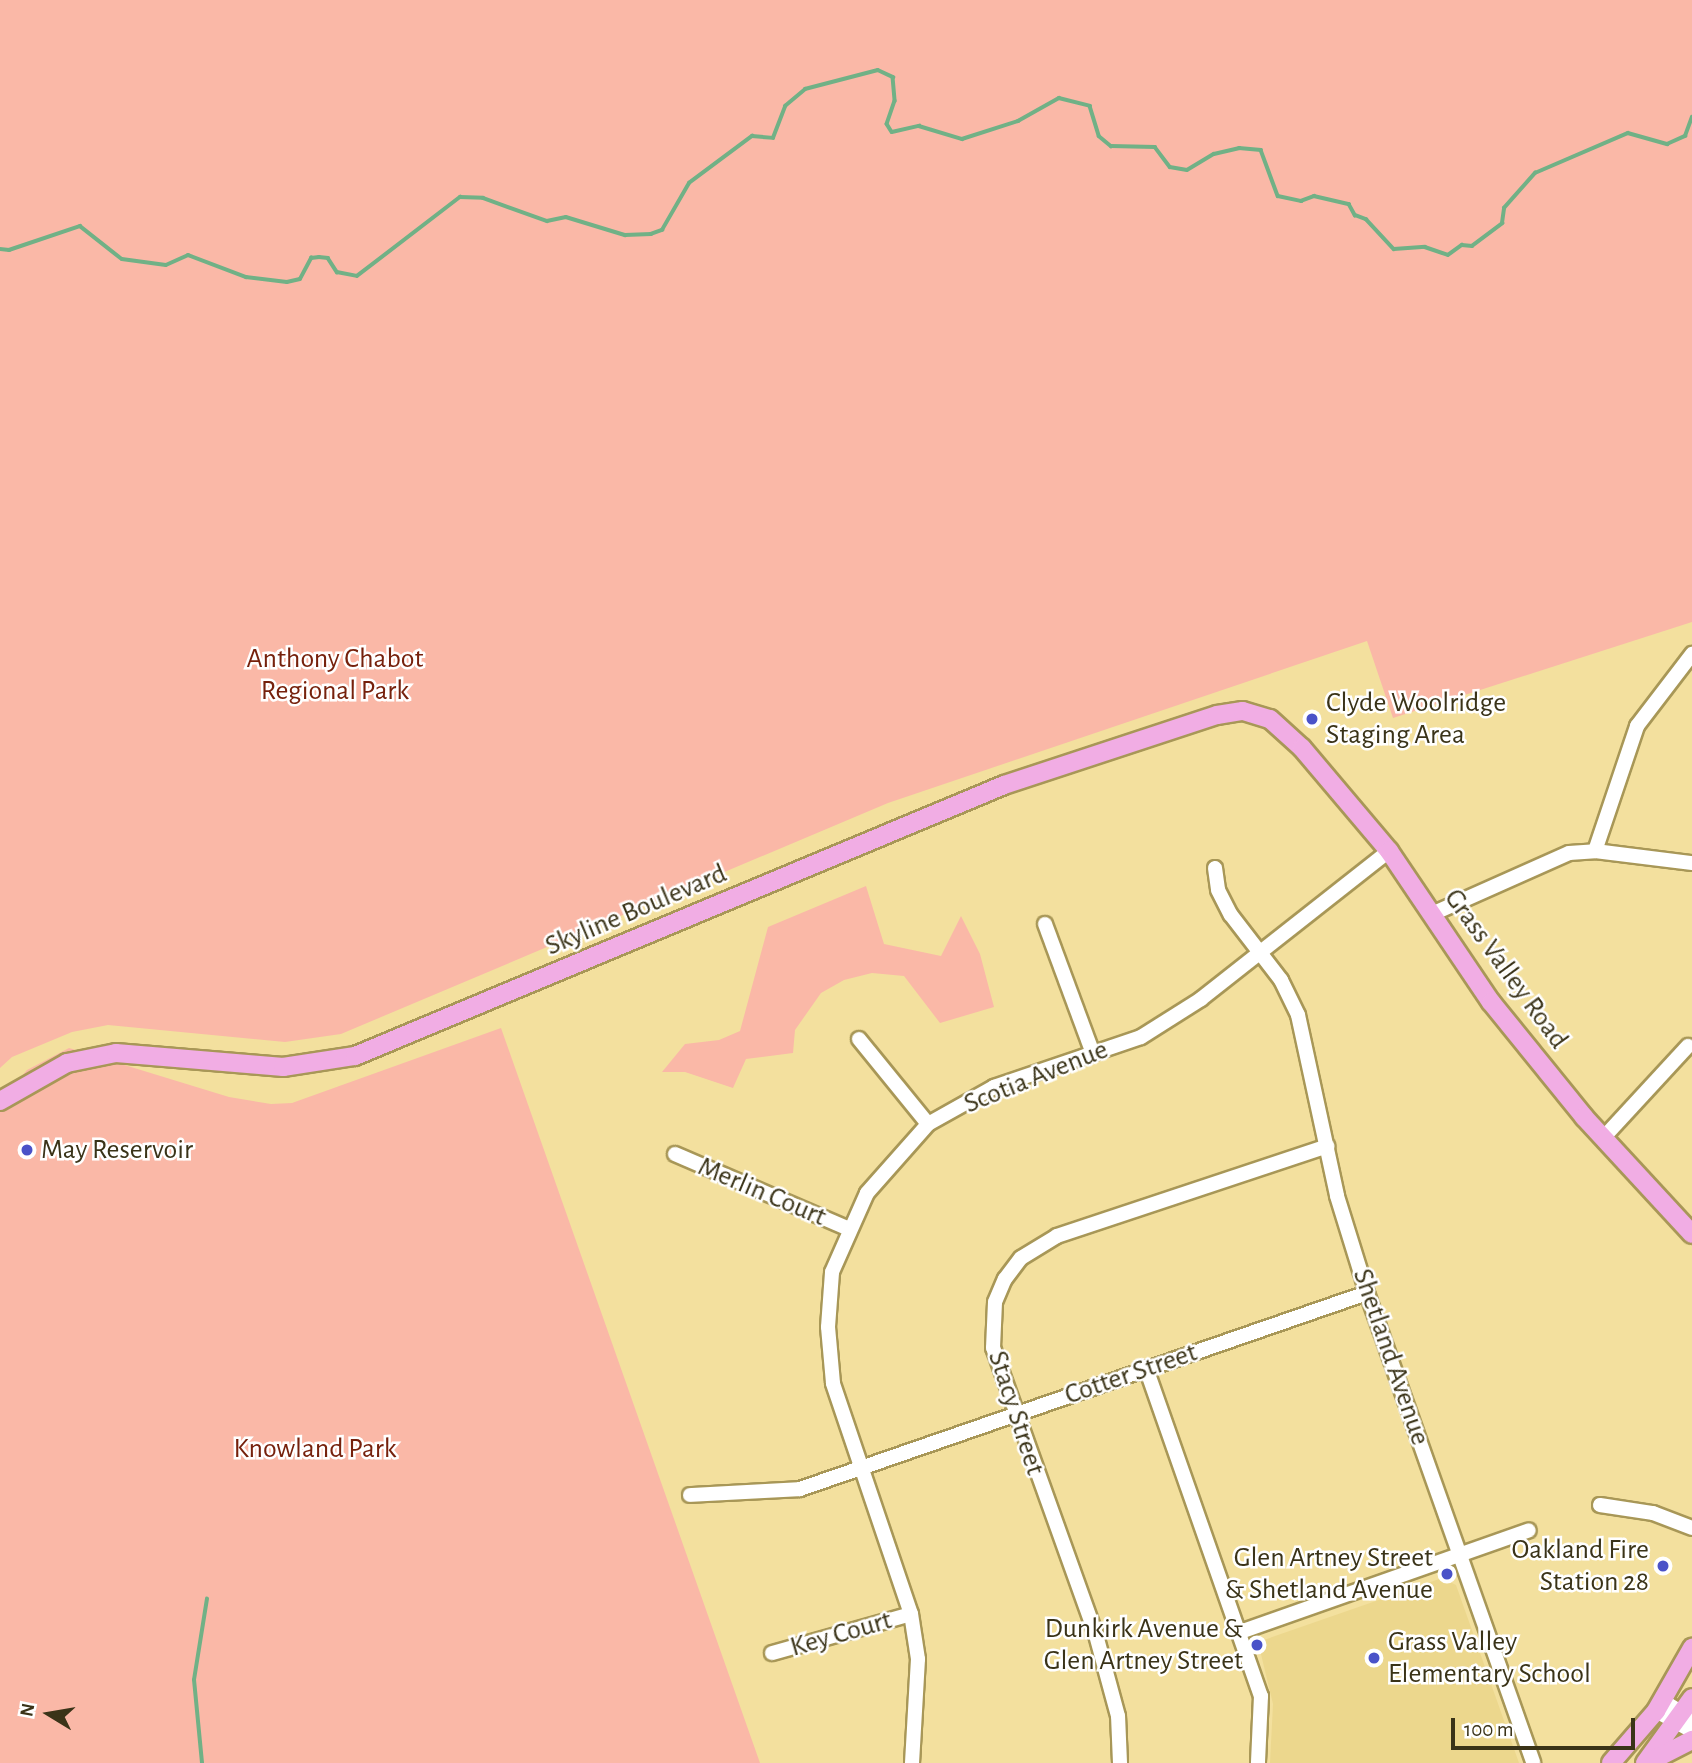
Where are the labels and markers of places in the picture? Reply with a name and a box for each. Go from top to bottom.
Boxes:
place label: Clyde Woolridge Staging Area [1326,686,1506,752]
marker: Clyde Woolridge Staging Area [1304,711,1320,727]
place label: May Reservoir [41,1133,193,1167]
marker: May Reservoir [19,1142,35,1158]
place label: Oakland Fire Station 28 [1512,1533,1649,1599]
place label: Glen Artney Street & Shetland Avenue [1225,1541,1433,1607]
marker: Oakland Fire Station 28 [1655,1558,1671,1574]
marker: Glen Artney Street & Shetland Avenue [1439,1566,1455,1582]
place label: Dunkirk Avenue & Glen Artney Street [1044,1612,1243,1678]
place label: Grass Valley Elementary School [1388,1625,1591,1691]
marker: Dunkirk Avenue & Glen Artney Street [1249,1637,1265,1653]
marker: Grass Valley Elementary School [1366,1650,1382,1666]

